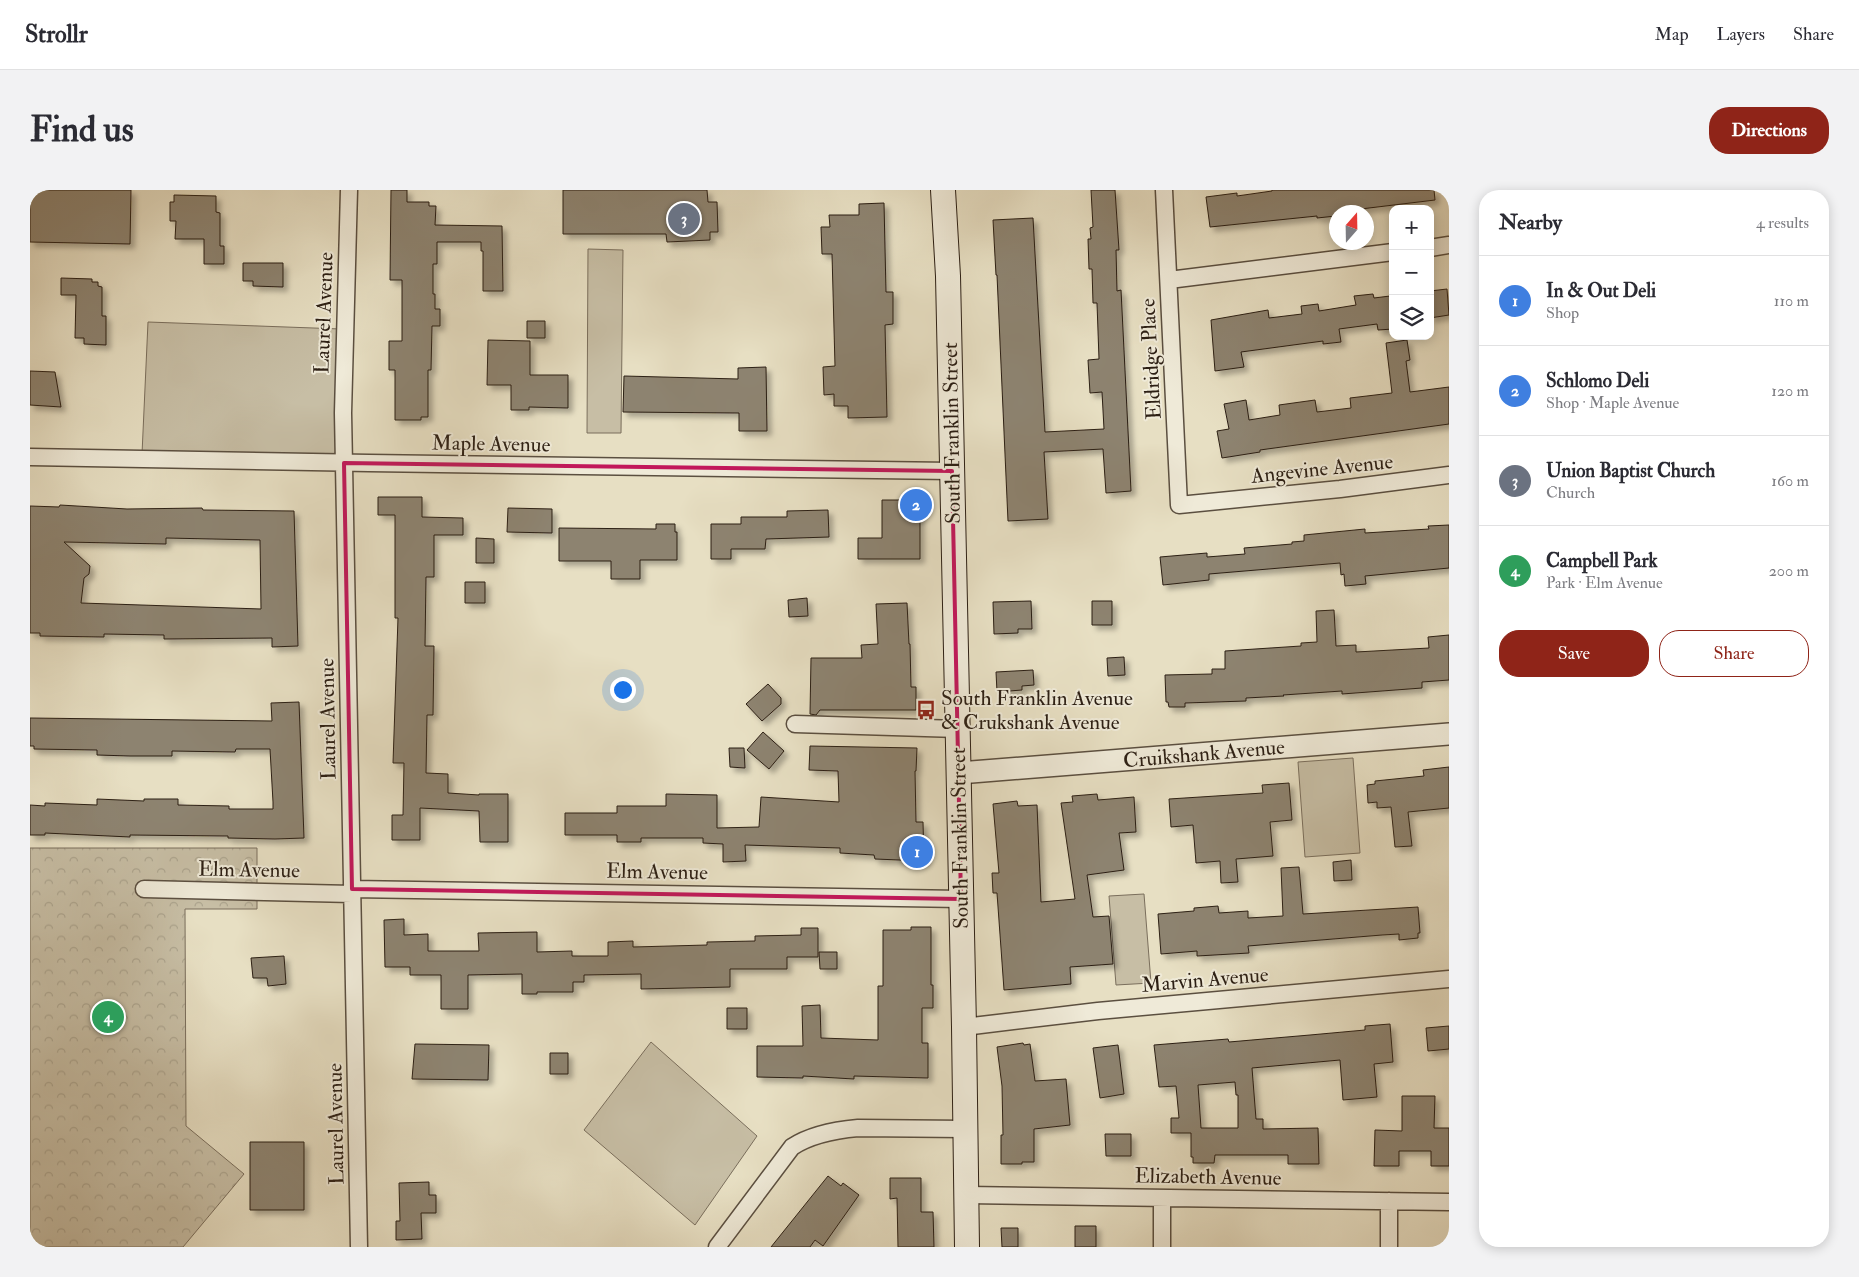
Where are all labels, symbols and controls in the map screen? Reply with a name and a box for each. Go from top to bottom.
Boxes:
text: Strollr [25,19,88,50]
text: Map [1655,23,1689,46]
text: Layers [1717,23,1765,46]
text: Share [1793,23,1834,46]
button: Directions [1709,107,1829,154]
text: Find us [30,108,134,152]
pin: 3 [668,200,700,238]
north arrow [1329,205,1374,250]
map controls [1389,205,1434,340]
button: + [1389,205,1434,250]
text: Nearby [1499,209,1562,236]
text: 4 results [1756,213,1809,233]
button: − [1389,250,1434,295]
street label: Laurel Avenue [308,251,340,374]
text: In & Out Deli [1546,279,1656,303]
text: 1 [1512,291,1518,311]
text: 110 m [1774,291,1809,311]
button: layers [1389,295,1434,340]
street label: Eldridge Place [1134,297,1168,420]
text: Shop [1546,303,1579,323]
street label: South Franklin Street [937,342,967,524]
text: Schlomo Deli [1546,369,1649,393]
text: 2 [1511,381,1519,401]
text: 120 m [1771,381,1809,401]
text: Shop · Maple Avenue [1546,393,1679,413]
street label: Maple Avenue [431,429,551,459]
street label: Angevine Avenue [1249,448,1395,490]
text: Union Baptist Church [1546,459,1715,483]
text: 3 [1512,471,1518,491]
text: 160 m [1771,471,1809,491]
text: Church [1546,483,1595,503]
pin: 2 [900,486,932,524]
text: Campbell Park [1546,549,1658,573]
text: 4 [1511,561,1519,581]
text: 200 m [1769,561,1809,581]
text: Park · Elm Avenue [1546,573,1663,593]
button: Save [1499,630,1649,677]
button: Share [1659,630,1809,677]
street label: Laurel Avenue [313,658,343,780]
your location [610,677,636,703]
place label: South Franklin Avenue & Crukshank Avenue [941,685,1133,736]
bus stop icon: South Franklin Avenue & Crukshank Avenue [915,699,937,721]
street label: Cruikshank Avenue [1122,733,1286,775]
street label: South Franklin Street [945,747,975,929]
pin: 1 [901,833,933,871]
street label: Elm Avenue [198,856,300,884]
street label: Elm Avenue [606,858,708,886]
street label: Marvin Avenue [1140,961,1270,999]
pin: 4 [92,998,124,1036]
street label: Laurel Avenue [321,1063,351,1185]
street label: Elizabeth Avenue [1134,1162,1282,1192]

